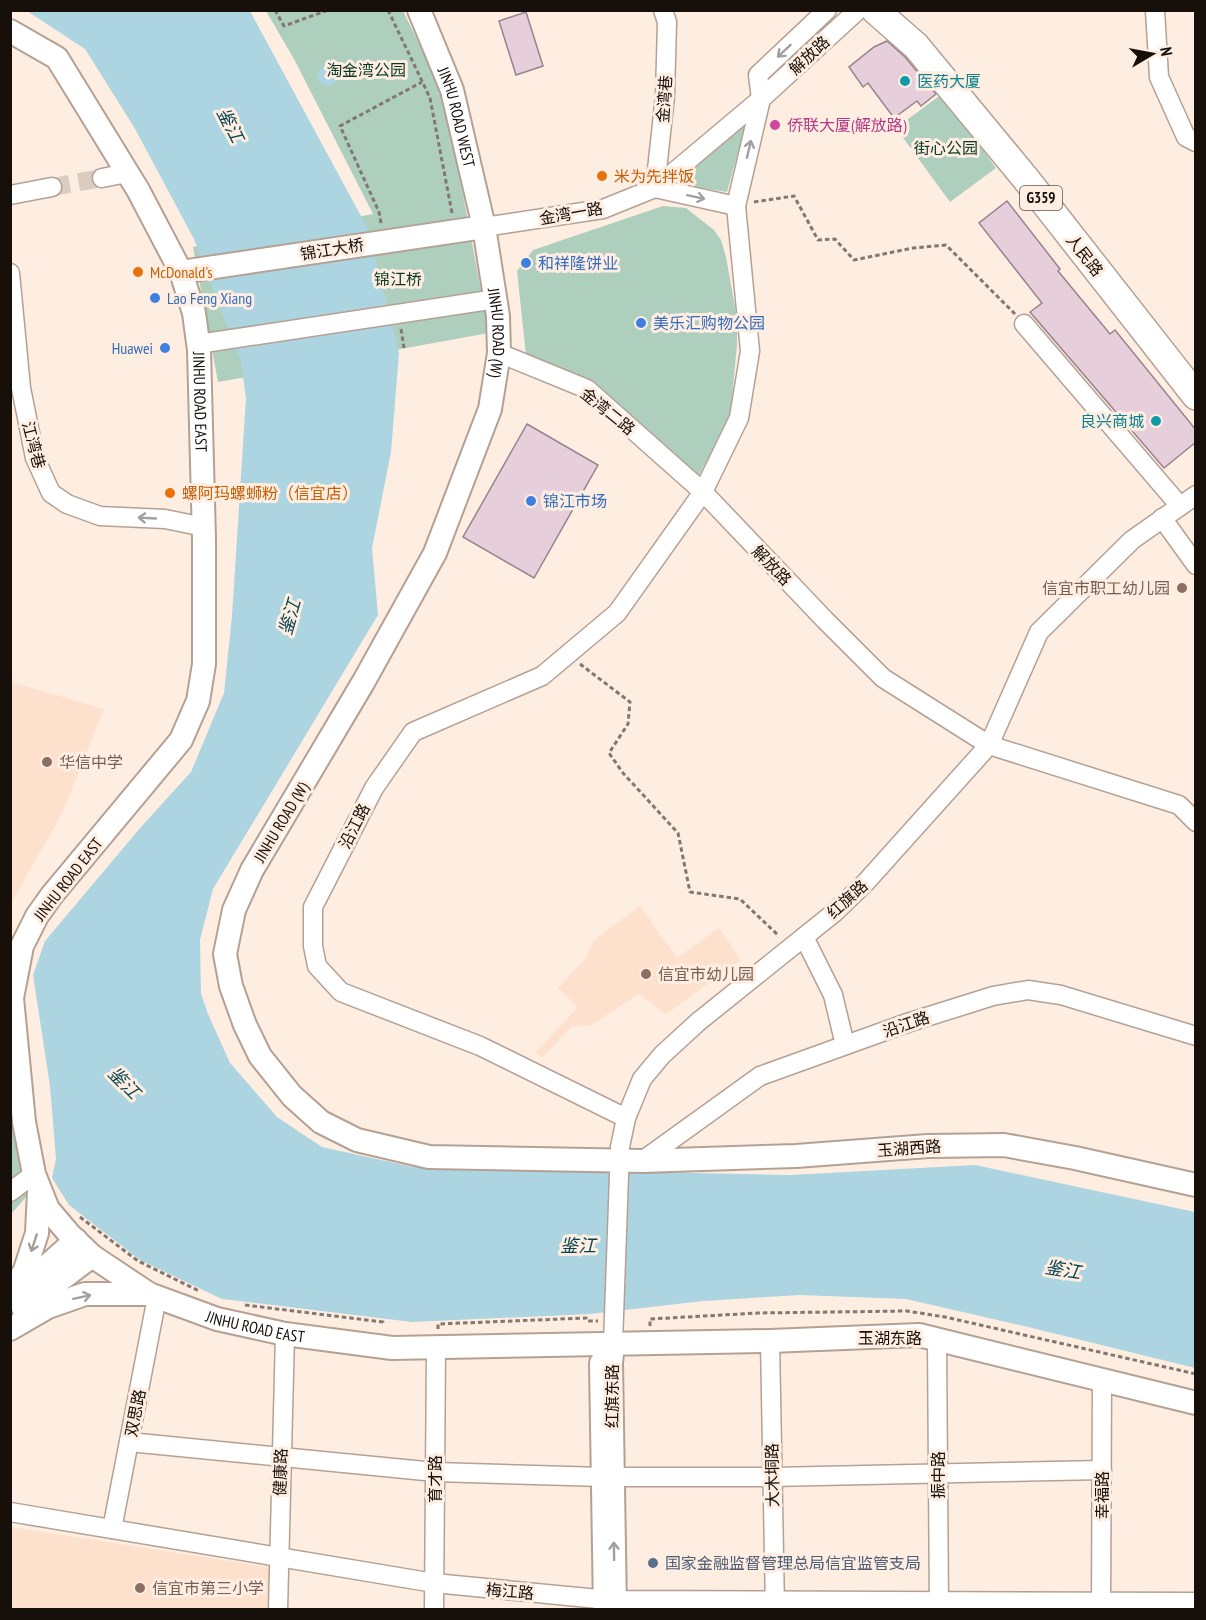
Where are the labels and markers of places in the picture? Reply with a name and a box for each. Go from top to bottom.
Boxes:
place label: 医药大厦 [917,71,981,91]
marker: 医药大厦 [898,74,912,88]
place label: 侨联大厦(解放路) [787,115,907,135]
marker: 侨联大厦(解放路) [768,118,782,132]
place label: 米为先拌饭 [614,166,694,186]
marker: 米为先拌饭 [595,169,609,183]
place label: 和祥隆饼业 [538,253,618,273]
marker: 和祥隆饼业 [519,256,533,270]
place label: McDonald's [150,262,213,282]
marker: McDonald's [131,265,145,279]
place label: Lao Feng Xiang [167,288,252,308]
marker: Lao Feng Xiang [148,291,162,305]
place label: 美乐汇购物公园 [653,313,765,333]
marker: 美乐汇购物公园 [634,316,648,330]
place label: Huawei [112,338,153,358]
marker: Huawei [158,341,172,355]
place label: 良兴商城 [1080,411,1144,431]
marker: 良兴商城 [1149,414,1163,428]
place label: 螺阿玛螺蛳粉（信宜店） [182,483,358,503]
marker: 螺阿玛螺蛳粉（信宜店） [163,486,177,500]
place label: 锦江市场 [543,491,607,511]
marker: 锦江市场 [524,494,538,508]
place label: 信宜市职工幼儿园 [1042,578,1170,598]
marker: 信宜市职工幼儿园 [1175,581,1189,595]
place label: 华信中学 [59,752,123,772]
marker: 华信中学 [40,755,54,769]
place label: 信宜市幼儿园 [658,964,754,984]
marker: 信宜市幼儿园 [639,967,653,981]
place label: 国家金融监督管理总局信宜监管支局 [665,1553,921,1573]
marker: 国家金融监督管理总局信宜监管支局 [646,1556,660,1570]
place label: 信宜市第三小学 [152,1578,264,1598]
marker: 信宜市第三小学 [133,1581,147,1595]

